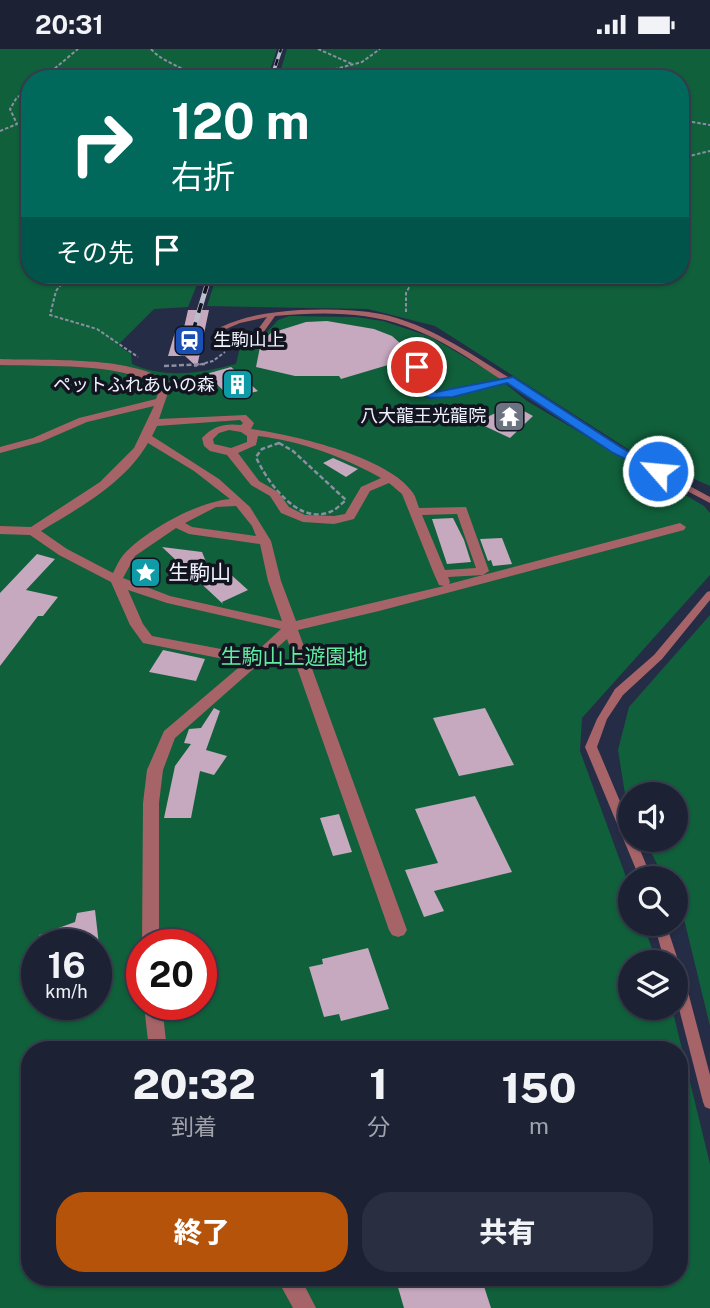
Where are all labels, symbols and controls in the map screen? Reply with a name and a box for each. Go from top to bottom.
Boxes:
text: 20:31 [35,9,104,40]
text: 120 m [171,92,310,150]
icon: right [56,98,147,189]
text: 右折 [171,158,235,195]
icon: arrive [148,231,186,269]
text: その先 [56,237,134,268]
station icon: 生駒山上 [173,323,207,357]
place label: 生駒山上 [213,329,285,350]
pin [387,337,447,397]
icon: arrive [398,348,436,386]
building icon: ペットふれあいの森 [221,368,255,402]
place label: ペットふれあいの森 [53,374,215,395]
temple icon: 八大龍王光龍院 [492,399,526,433]
place label: 八大龍王光龍院 [360,405,486,426]
position arrow [621,434,695,508]
place icon: 生駒山 [128,556,162,590]
place label: 生駒山 [168,560,231,585]
park label: 生駒山上遊園地 [221,644,368,669]
map controls [618,782,688,1020]
button: sound [618,782,688,852]
button: search [618,866,688,936]
speed limit sign: 20 [126,929,217,1020]
text: 16 [47,945,86,986]
button: layers [618,950,688,1020]
text: km/h [45,981,88,1002]
text: 20:32 [132,1059,256,1108]
text: 1 [369,1059,388,1108]
text: 150 [501,1063,577,1112]
text: m [529,1112,549,1139]
text: 到着 [171,1113,217,1140]
text: 分 [367,1113,390,1140]
button: 終了 [56,1192,348,1272]
button: 共有 [362,1192,653,1272]

